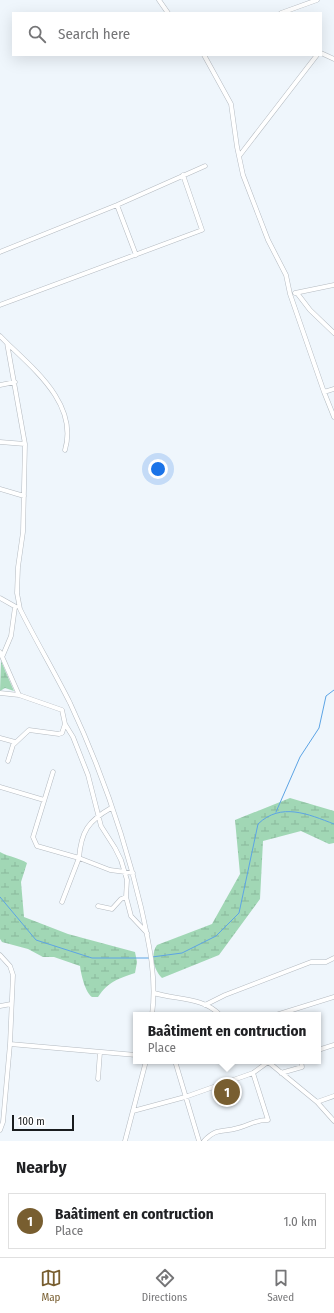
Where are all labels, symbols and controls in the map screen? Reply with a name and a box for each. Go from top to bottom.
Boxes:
search box [12,12,322,56]
icon: search [26,23,48,45]
text: Search here [58,25,130,43]
your location [148,459,168,479]
popup [133,1012,321,1064]
text: Baâtiment en contruction [148,1022,306,1040]
text: Place [148,1040,176,1055]
pin: 1 [214,1077,240,1107]
scale bar [12,1113,74,1132]
text: 100 m [18,1115,45,1128]
text: Nearby [16,1157,67,1178]
text: Baâtiment en contruction [55,1205,214,1223]
text: 1 [27,1214,33,1229]
text: 1.0 km [283,1214,317,1229]
text: Place [55,1223,83,1238]
tab: Map [40,1267,62,1304]
tab: Directions [142,1267,187,1304]
tab: Saved [267,1267,294,1304]

